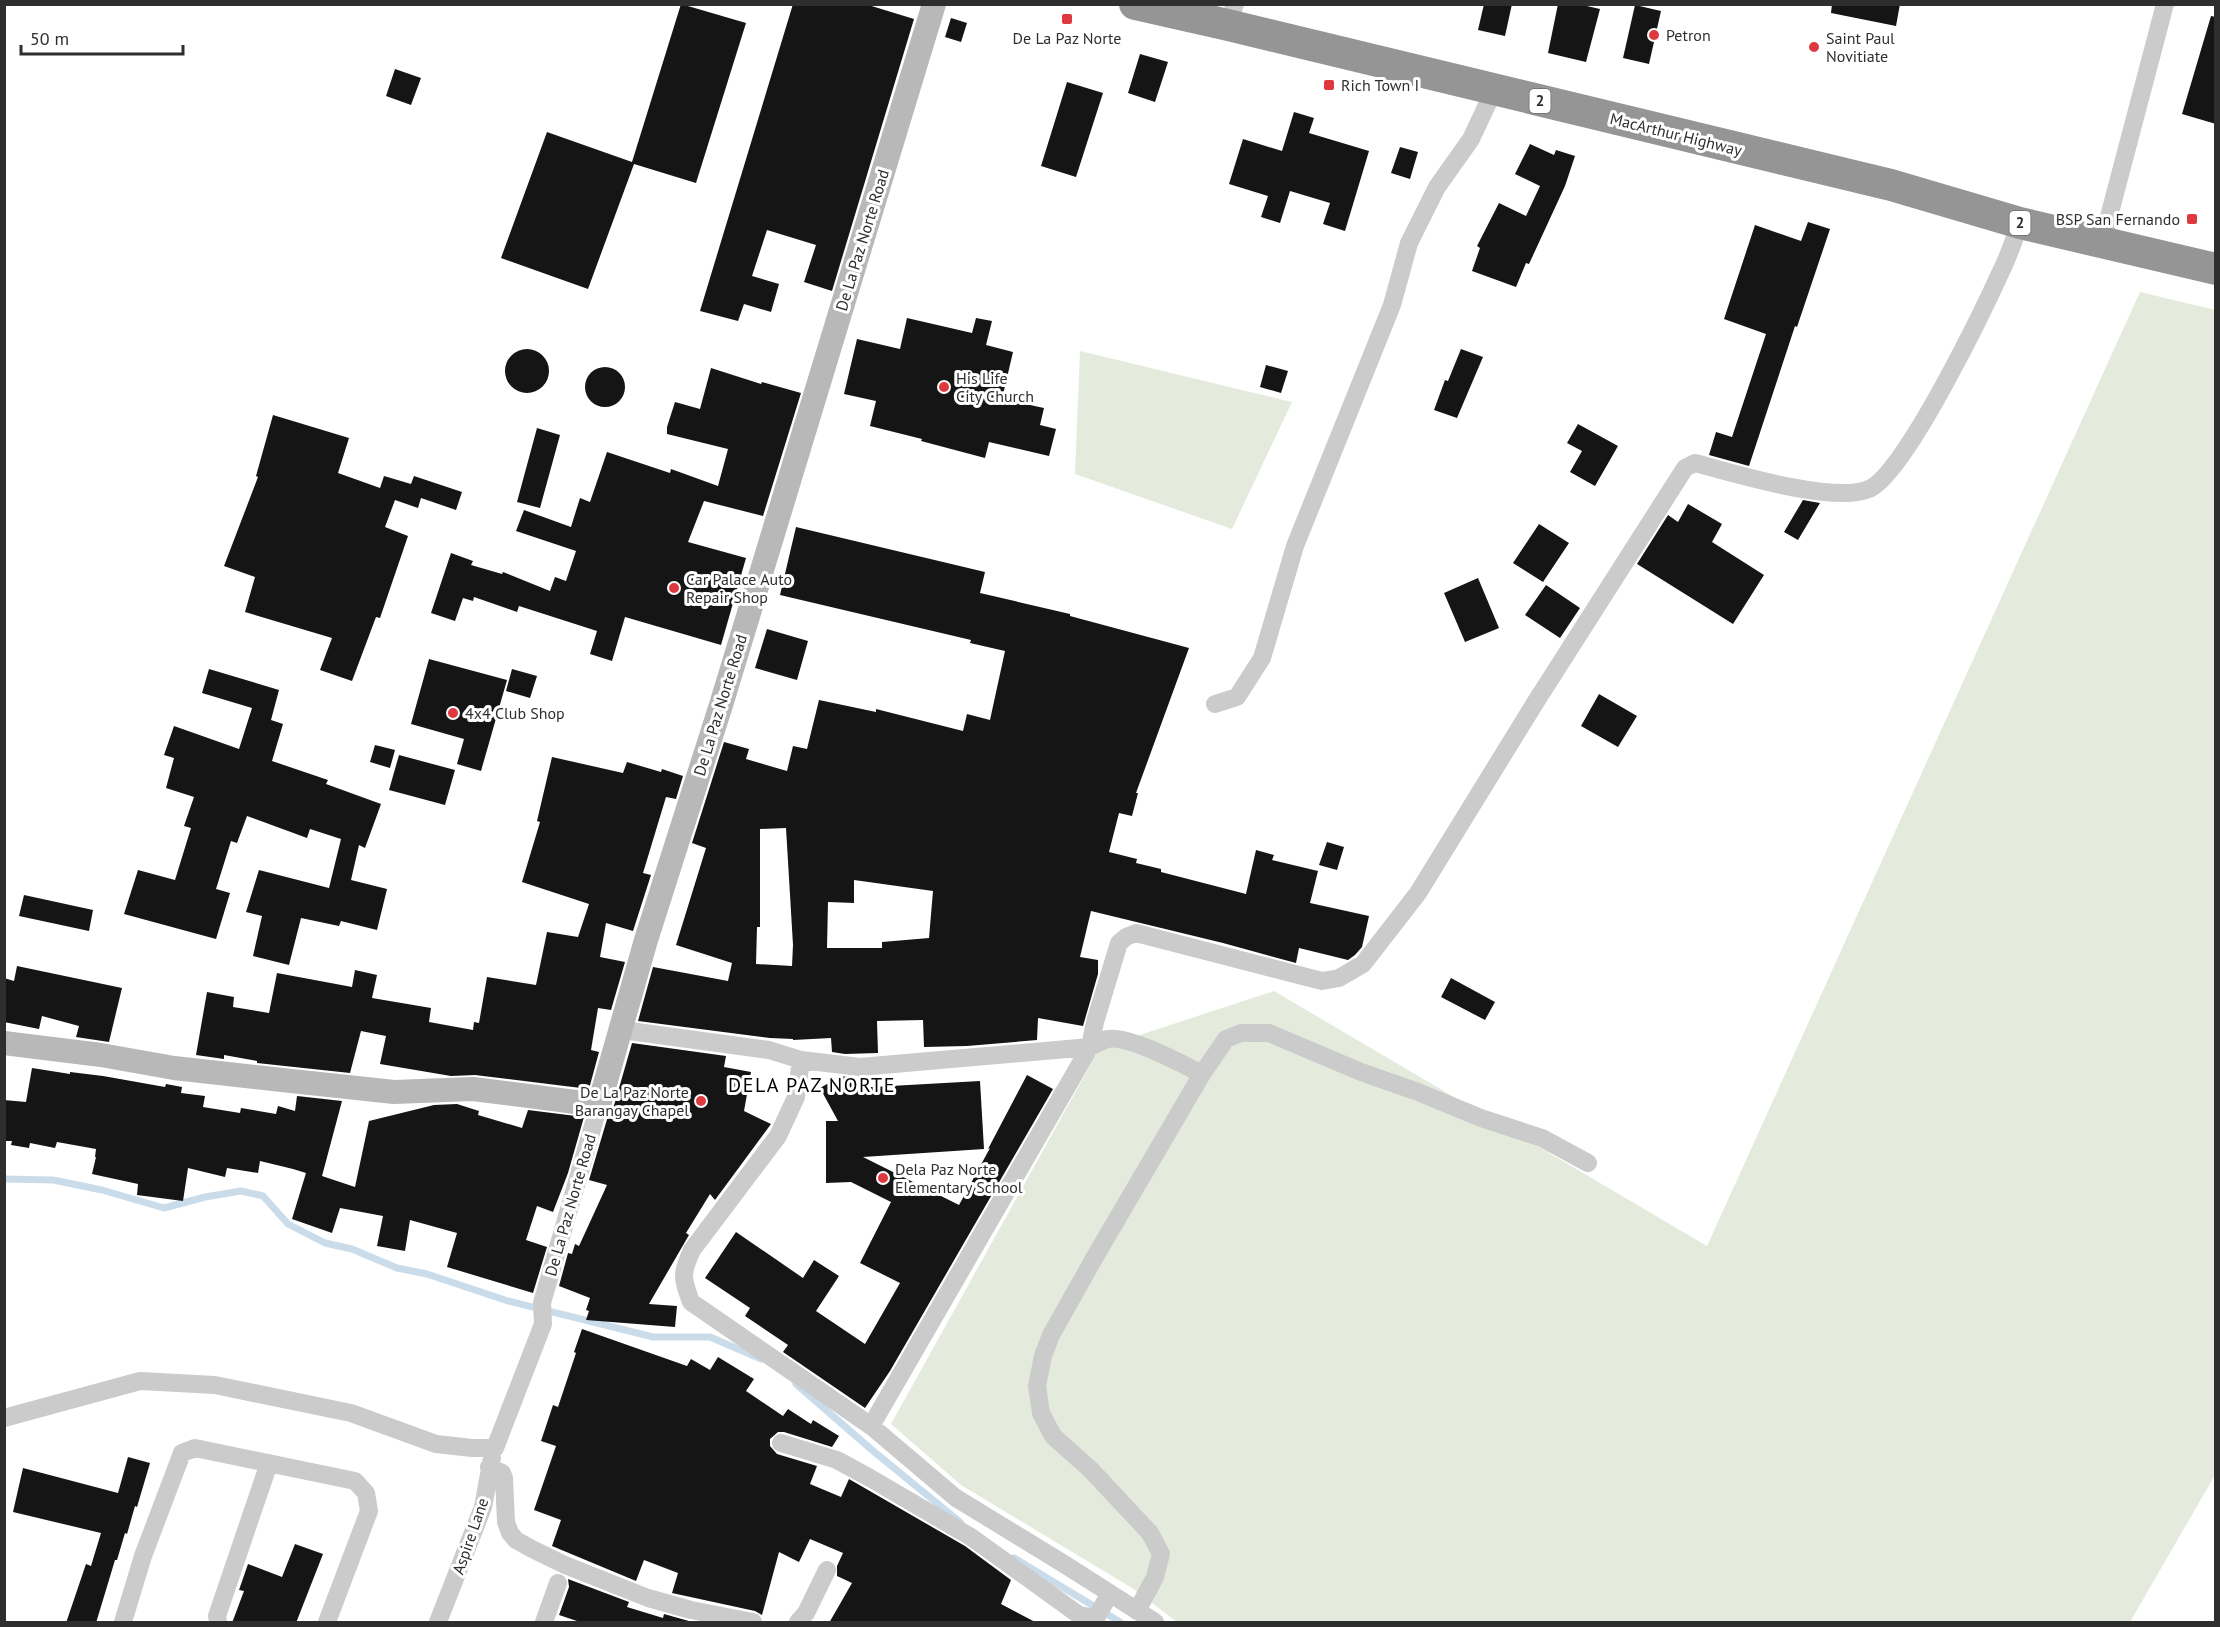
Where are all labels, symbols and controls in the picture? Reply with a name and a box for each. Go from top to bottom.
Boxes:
marker: De La Paz Norte [1060,12,1074,26]
scale bar [21,18,183,56]
place label: Petron [1666,25,1711,45]
text: 50 m [30,27,69,50]
place label: De La Paz Norte [1013,28,1121,48]
marker: Petron [1647,28,1661,42]
place label: Saint Paul Novitiate [1826,28,1895,66]
marker: Saint Paul Novitiate [1807,40,1821,54]
place label: Rich Town I [1341,75,1419,95]
marker: Rich Town I [1322,78,1336,92]
road number: 2 [1530,89,1550,113]
street label: MacArthur Highway [1608,108,1745,160]
street label: De La Paz Norte Road [831,167,893,313]
place label: BSP San Fernando [2056,209,2180,229]
road number: 2 [2010,211,2030,235]
marker: BSP San Fernando [2185,212,2199,226]
place label: His Life City Church [956,368,1034,406]
marker: His Life City Church [937,380,951,394]
place label: Car Palace Auto Repair Shop [686,569,792,607]
marker: Car Palace Auto Repair Shop [667,581,681,595]
street label: De La Paz Norte Road [689,632,751,778]
place label: 4x4 Club Shop [465,703,565,723]
marker: 4x4 Club Shop [446,706,460,720]
district label: DELA PAZ NORTE [728,1072,896,1098]
place label: De La Paz Norte Barangay Chapel [575,1082,689,1120]
marker: De La Paz Norte Barangay Chapel [694,1094,708,1108]
street label: De La Paz Norte Road [540,1132,600,1278]
place label: Dela Paz Norte Elementary School [895,1159,1023,1197]
marker: Dela Paz Norte Elementary School [876,1171,890,1185]
street label: Aspire Lane [448,1495,492,1577]

